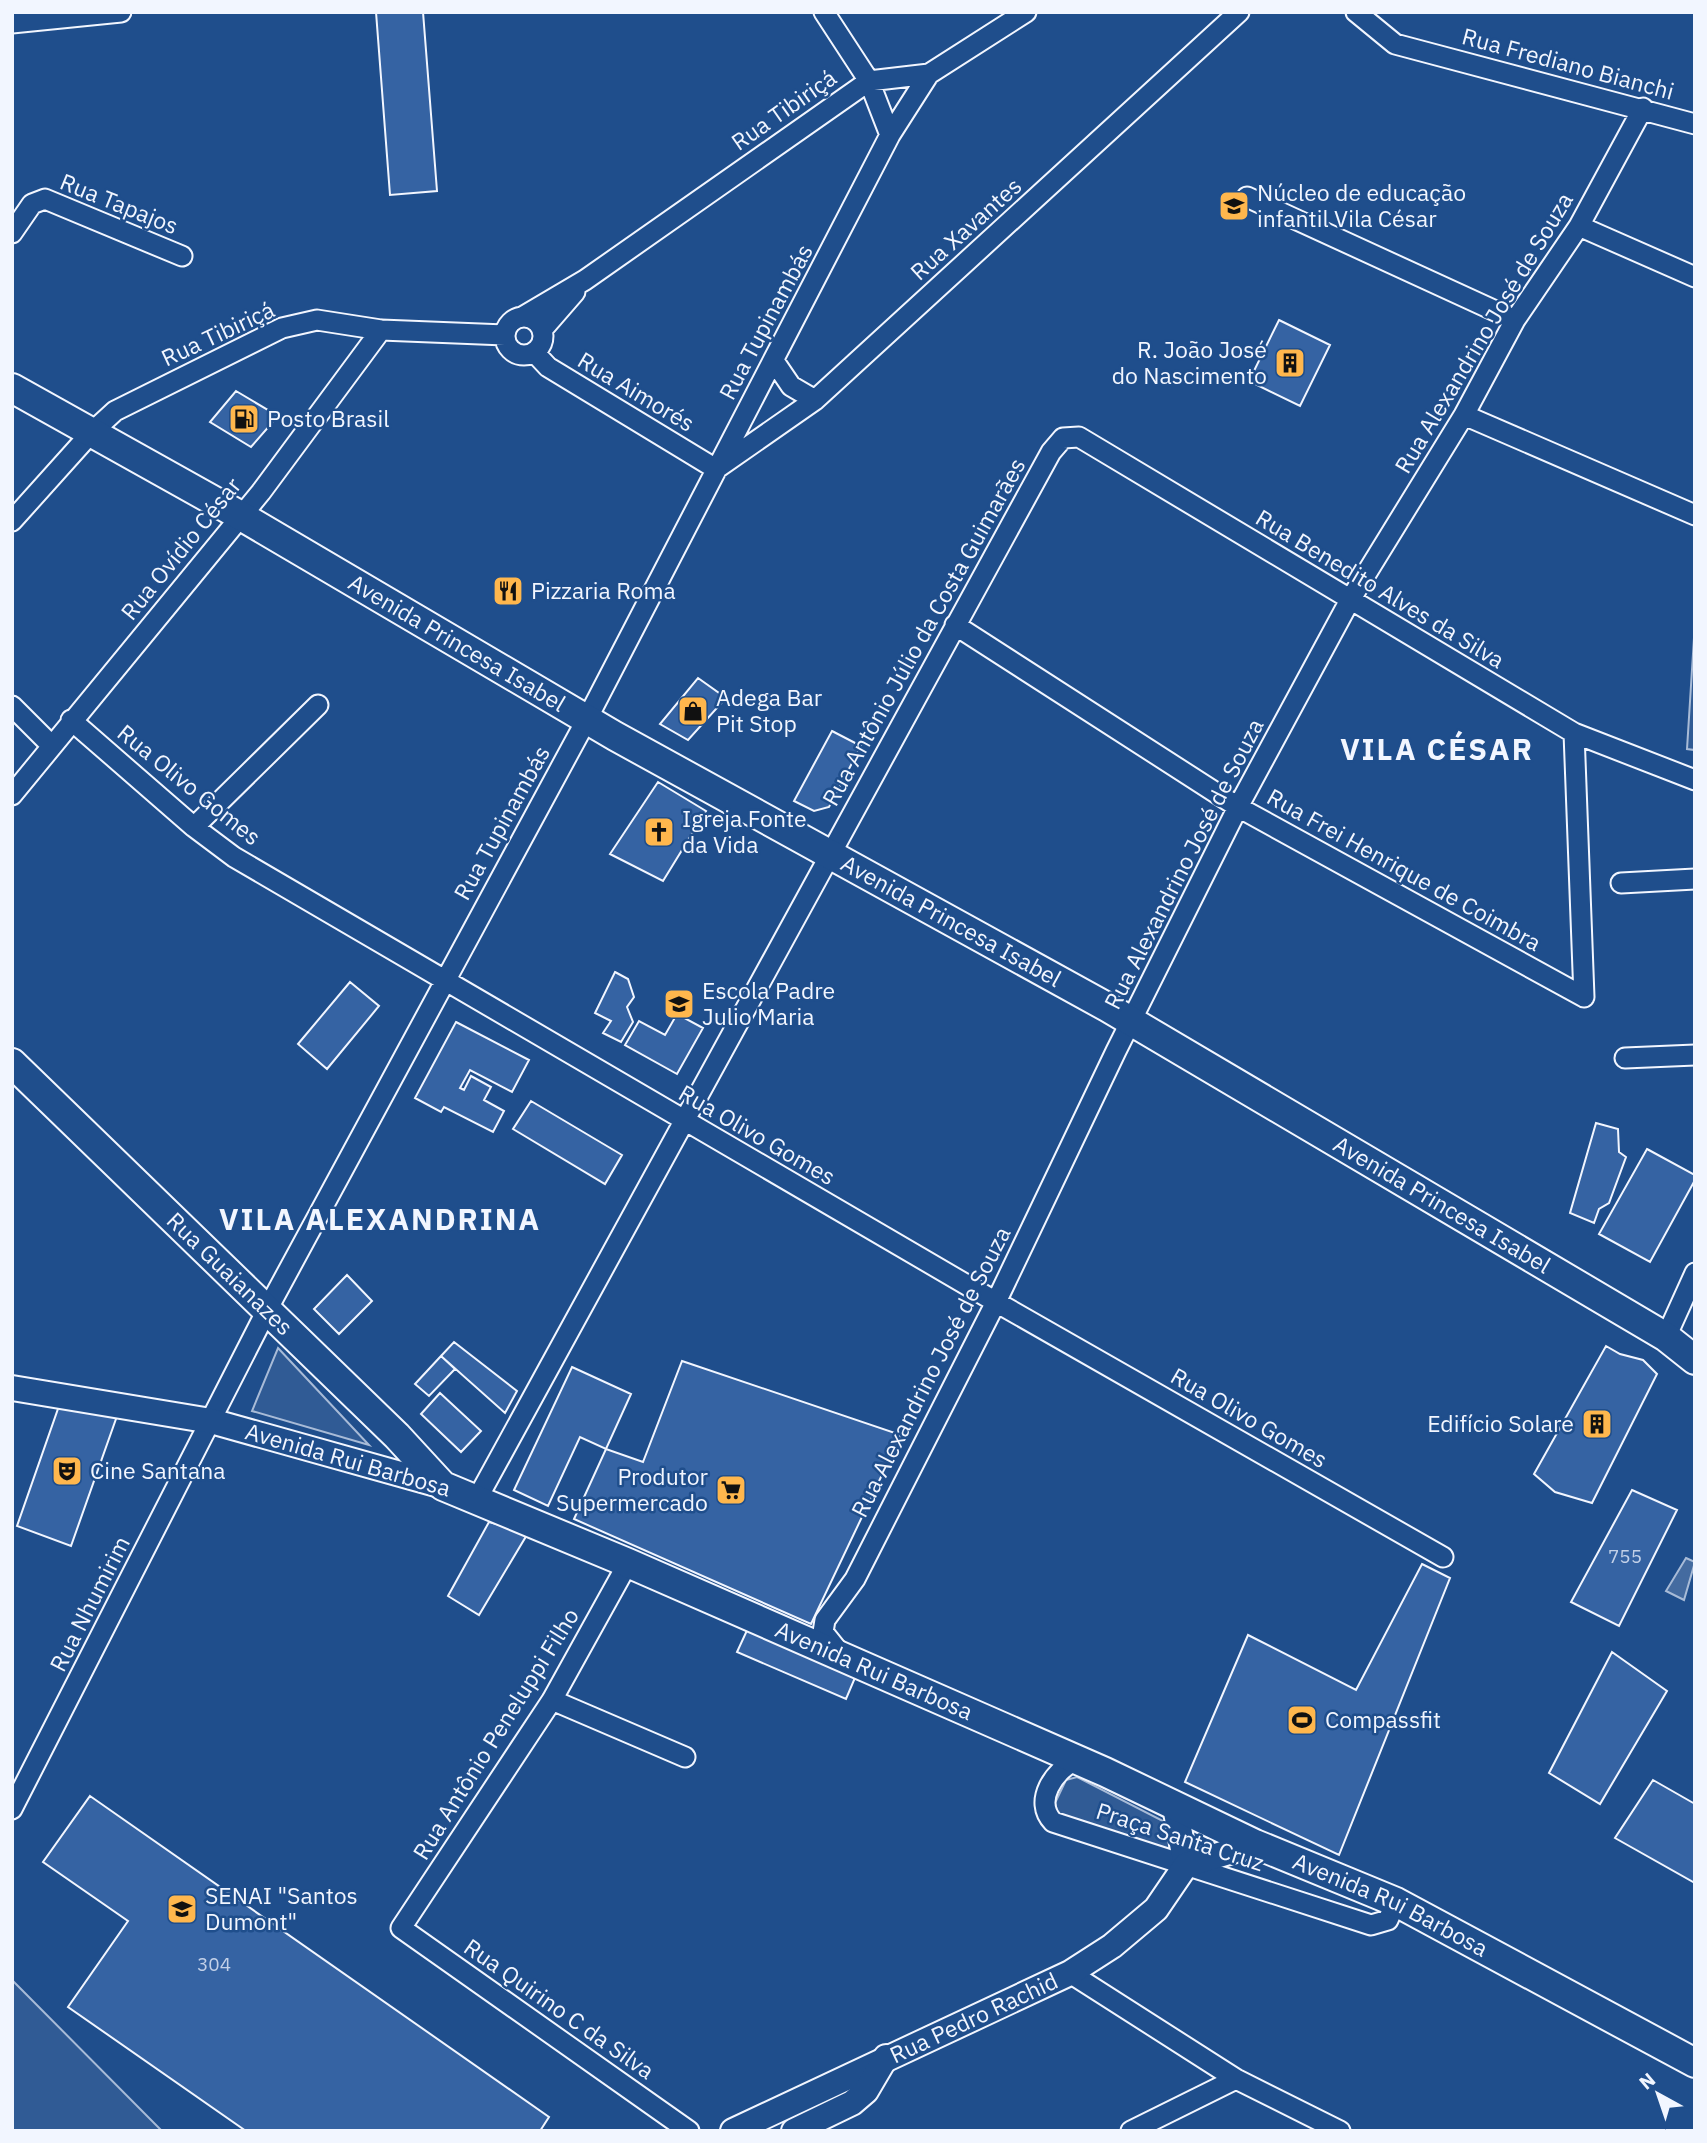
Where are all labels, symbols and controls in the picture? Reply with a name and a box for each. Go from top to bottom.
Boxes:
street label: Rua Frediano Bianchi [1459,20,1677,106]
street label: Rua Tibiriçá [725,62,842,156]
street label: Rua Tapajos [56,166,183,240]
street label: Rua Xavantes [903,170,1027,286]
place label: Núcleo de educação infantil Vila César [1257,177,1466,233]
street label: Rua Alexandrino José de Souza [1387,187,1579,478]
school or university icon: Núcleo de educação infantil Vila César [1217,189,1251,223]
street label: Rua Tupinambás [712,239,819,404]
street label: Rua Tibiriçá [156,294,279,372]
place label: R. João José do Nascimento [1112,334,1267,390]
street label: Rua Aimorés [573,345,700,438]
building icon: R. João José do Nascimento [1273,346,1307,380]
fuel station icon: Posto Brasil [227,402,261,436]
place label: Posto Brasil [267,403,390,433]
street label: Rua Antônio Júlio da Costa Guimarães [815,452,1032,811]
street label: Rua Ovídio César [113,470,247,626]
street label: Rua Benedito Alves da Silva [1251,502,1510,674]
street label: Avenida Princesa Isabel [344,567,572,718]
restaurant icon: Pizzaria Roma [491,574,525,608]
place label: Pizzaria Roma [531,575,676,605]
place label: Adega Bar Pit Stop [716,682,823,738]
shop icon: Adega Bar Pit Stop [676,694,710,728]
street label: Rua Alexandrino José de Souza [1097,713,1270,1014]
street label: Rua Olivo Gomes [112,717,267,851]
district label: VILA CÉSAR [1340,729,1534,768]
street label: Rua Tupinambás [446,740,556,905]
street label: Rua Frei Henrique de Coimbra [1262,781,1547,957]
place label: Igreja Fonte da Vida [682,803,807,859]
church icon: Igreja Fonte da Vida [642,815,676,849]
street label: Avenida Princesa Isabel [836,848,1067,993]
place label: Escola Padre Julio Maria [702,975,835,1031]
school or university icon: Escola Padre Julio Maria [662,987,696,1021]
street label: Rua Olivo Gomes [674,1077,841,1191]
street label: Avenida Princesa Isabel [1329,1128,1556,1280]
district label: VILA ALEXANDRINA [219,1199,541,1238]
street label: Rua Guaianazes [161,1205,300,1341]
street label: Rua Alexandrino José de Souza [844,1221,1017,1522]
street label: Rua Olivo Gomes [1166,1360,1333,1474]
building icon: Edifício Solare [1580,1407,1614,1441]
place label: Edifício Solare [1427,1408,1574,1438]
street label: Avenida Rui Barbosa [242,1415,454,1503]
theatre icon: Cine Santana [50,1454,84,1488]
place label: Cine Santana [90,1455,226,1485]
place label: Produtor Supermercado [556,1461,709,1517]
supermarket icon: Produtor Supermercado [714,1473,748,1507]
street label: Rua Nhumirim [42,1531,136,1676]
house number: 755 [1608,1544,1642,1568]
street label: Rua Antônio Peneluppi Filho [405,1602,585,1865]
street label: Avenida Rui Barbosa [771,1614,978,1726]
sports icon: Compassfit [1285,1703,1319,1737]
place label: Compassfit [1325,1704,1441,1734]
street label: Praça Santa Cruz [1093,1795,1268,1877]
street label: Avenida Rui Barbosa [1289,1845,1494,1963]
place label: SENAI "Santos Dumont" [205,1880,358,1936]
school or university icon: SENAI "Santos Dumont" [165,1892,199,1926]
street label: Rua Quirino C da Silva [459,1931,661,2085]
house number: 304 [197,1952,231,1976]
street label: Rua Pedro Rachid [885,1965,1062,2069]
north arrow [1623,2059,1693,2129]
text: N [1634,2067,1660,2095]

